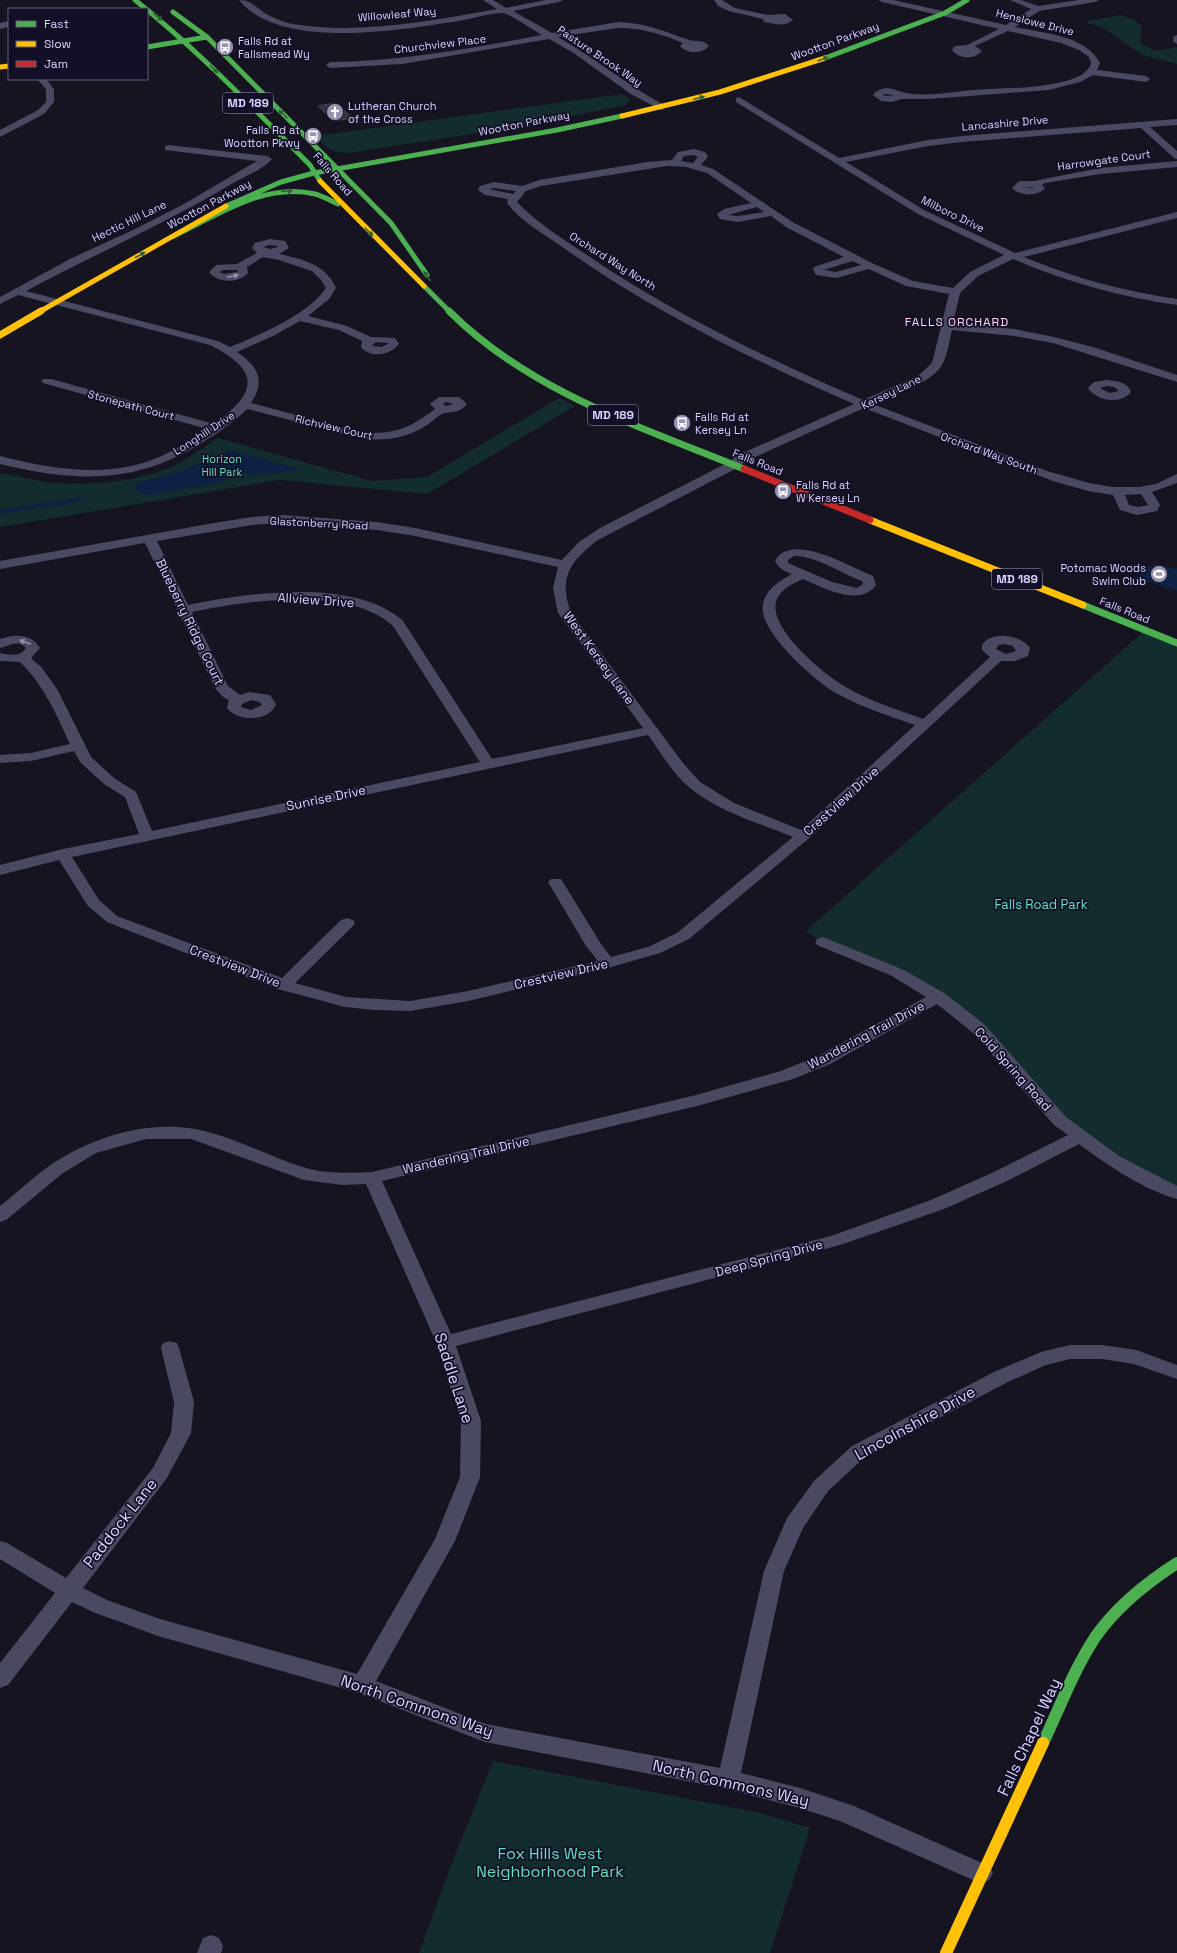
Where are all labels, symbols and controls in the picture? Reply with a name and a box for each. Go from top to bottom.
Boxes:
street label: Willowleaf Way [357,4,437,24]
street label: Henslowe Drive [994,6,1076,38]
legend [8,8,148,80]
one-way arrow [153,13,164,22]
text: Fast [44,16,69,32]
street label: Wootton Parkway [789,19,881,63]
street label: Pasture Brook Way [555,22,645,90]
street label: Churchview Place [393,31,487,57]
place label: Falls Rd at Fallsmead Wy [238,34,310,61]
text: Slow [44,36,71,52]
bus stop icon: Falls Rd at Fallsmead Wy [215,37,235,57]
text: Jam [44,56,68,72]
one-way arrow [818,56,830,62]
one-way arrow [209,64,219,74]
road number: MD 189 [223,93,273,113]
one-way arrow [693,95,705,101]
place label: Lutheran Church of the Cross [348,99,437,126]
church icon: Lutheran Church of the Cross [325,102,345,122]
street label: Wootton Parkway [477,107,571,139]
one-way arrow [278,109,287,119]
street label: Lancashire Drive [961,112,1049,134]
place label: Falls Rd at Wootton Pkwy [224,123,300,150]
bus stop icon: Falls Rd at Wootton Pkwy [303,126,323,146]
street label: Harrowgate Court [1056,147,1152,173]
street label: Falls Road [310,149,356,199]
street label: Wootton Parkway [165,176,253,232]
one-way arrow [281,188,293,195]
street label: Milboro Drive [919,193,987,235]
street label: Hectic Hill Lane [90,197,168,245]
one-way arrow [364,227,374,237]
street label: Orchard Way North [567,229,659,293]
one-way arrow [134,252,146,259]
one-way arrow [423,270,431,281]
one-way arrow [227,273,239,279]
district label: FALLS ORCHARD [905,314,1009,330]
street label: Kersey Lane [859,372,923,412]
street label: Stonepath Court [86,387,176,423]
road number: MD 189 [588,405,638,425]
street label: Longhill Drive [171,408,237,458]
place label: Falls Rd at Kersey Ln [695,410,749,437]
street label: Richview Court [294,411,374,443]
bus stop icon: Falls Rd at Kersey Ln [672,413,692,433]
street label: Orchard Way South [939,429,1039,477]
street label: Falls Road [731,446,785,478]
park label: Horizon Hill Park [201,452,243,479]
place label: Falls Rd at W Kersey Ln [796,478,860,505]
bus stop icon: Falls Rd at W Kersey Ln [773,481,793,501]
street label: Glastonberry Road [269,513,369,533]
street label: Blueberry Ridge Court [152,556,228,688]
place label: Potomac Woods Swim Club [1060,561,1146,588]
sports icon: Potomac Woods Swim Club [1149,564,1169,584]
road number: MD 189 [992,569,1042,589]
street label: Allview Drive [277,589,355,611]
street label: Falls Road [1098,594,1152,626]
street label: West Kersey Lane [559,608,639,708]
one-way arrow [19,639,31,645]
street label: Crestview Drive [800,763,882,839]
street label: Sunrise Drive [285,781,367,815]
park label: Falls Road Park [994,896,1088,913]
street label: Crestview Drive [187,941,283,991]
street label: Crestview Drive [512,955,610,993]
street label: Wandering Trail Drive [805,997,927,1073]
street label: Cold Spring Road [971,1023,1055,1115]
street label: Wandering Trail Drive [401,1132,531,1178]
street label: Deep Spring Drive [713,1235,825,1281]
street label: Saddle Lane [429,1330,479,1426]
street label: Lincolnshire Drive [851,1381,979,1465]
street label: Paddock Lane [78,1474,162,1572]
street label: North Commons Way [338,1670,496,1742]
street label: Falls Chapel Way [992,1675,1066,1799]
street label: North Commons Way [651,1755,811,1811]
park label: Fox Hills West Neighborhood Park [476,1843,624,1882]

